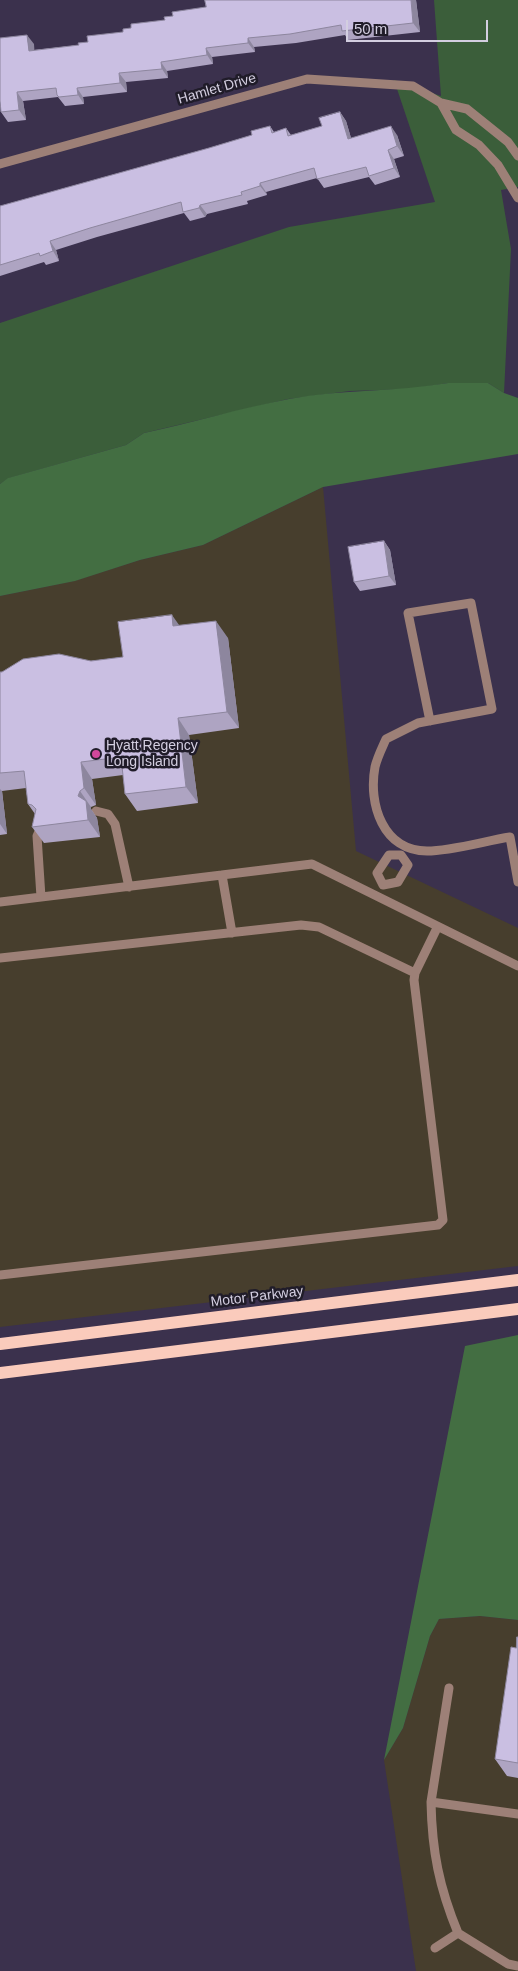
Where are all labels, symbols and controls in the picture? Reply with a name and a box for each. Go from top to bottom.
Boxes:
scale bar [348,10,490,42]
text: 50 m [354,20,387,37]
street label: Hamlet Drive [176,70,258,108]
place label: Hyatt Regency Long Island [106,738,198,770]
marker: Hyatt Regency Long Island [90,748,102,760]
street label: Motor Parkway [210,1283,304,1311]

